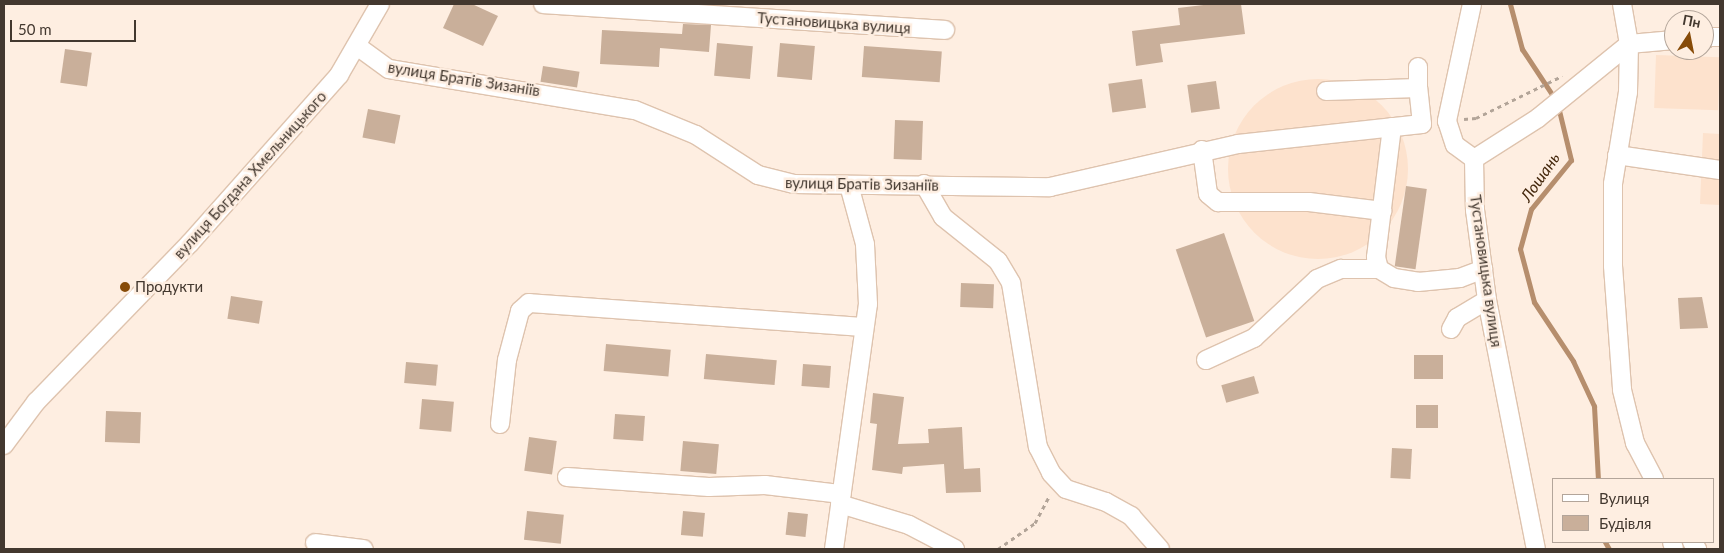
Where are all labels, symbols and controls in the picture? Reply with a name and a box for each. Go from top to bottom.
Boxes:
street label: Тустановицька вулиця [757,9,911,37]
scale bar [12,10,139,42]
north arrow [1664,10,1714,60]
text: Пн [1681,11,1702,31]
text: 50 m [18,20,52,38]
street label: вулиця Братів Зизаніїв [387,58,541,100]
street label: вулиця Богдана Хмельницького [170,88,330,262]
water label: Лошань [1516,149,1564,205]
street label: вулиця Братів Зизаніїв [785,174,939,194]
street label: Тустановицька вулиця [1466,194,1506,348]
place label: Продукти [135,278,203,296]
marker: Продукти [119,281,131,293]
legend [1552,478,1714,543]
text: Вулиця [1599,489,1649,507]
text: Будівля [1599,514,1651,532]

